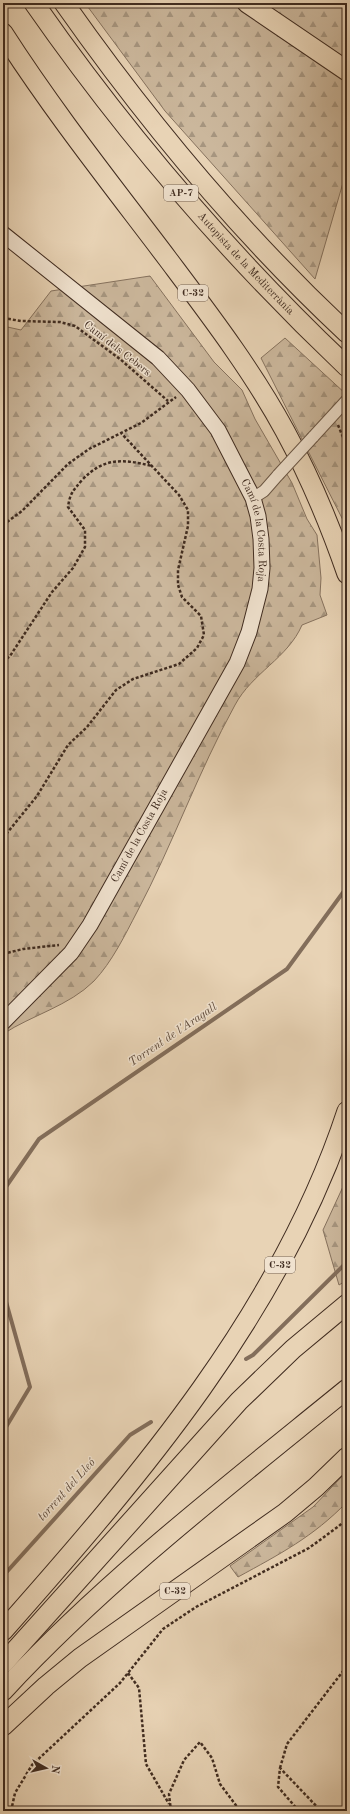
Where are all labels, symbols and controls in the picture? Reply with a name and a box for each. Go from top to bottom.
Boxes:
road number: AP-7 [164,185,198,201]
street label: Autopista de la Mediterrània [195,210,296,317]
road number: C-32 [178,285,208,301]
street label: Camí dels Cebers [81,320,153,379]
street label: Camí de la Costa Roja [239,477,268,583]
street label: Camí de la Costa Roja [110,787,171,885]
water label: Torrent de l'Aragall [127,1001,220,1069]
road number: C-32 [265,1257,295,1273]
water label: torrent del Lleó [36,1456,98,1523]
road number: C-32 [160,1583,190,1599]
north arrow [26,1748,66,1788]
text: N [48,1764,60,1775]

